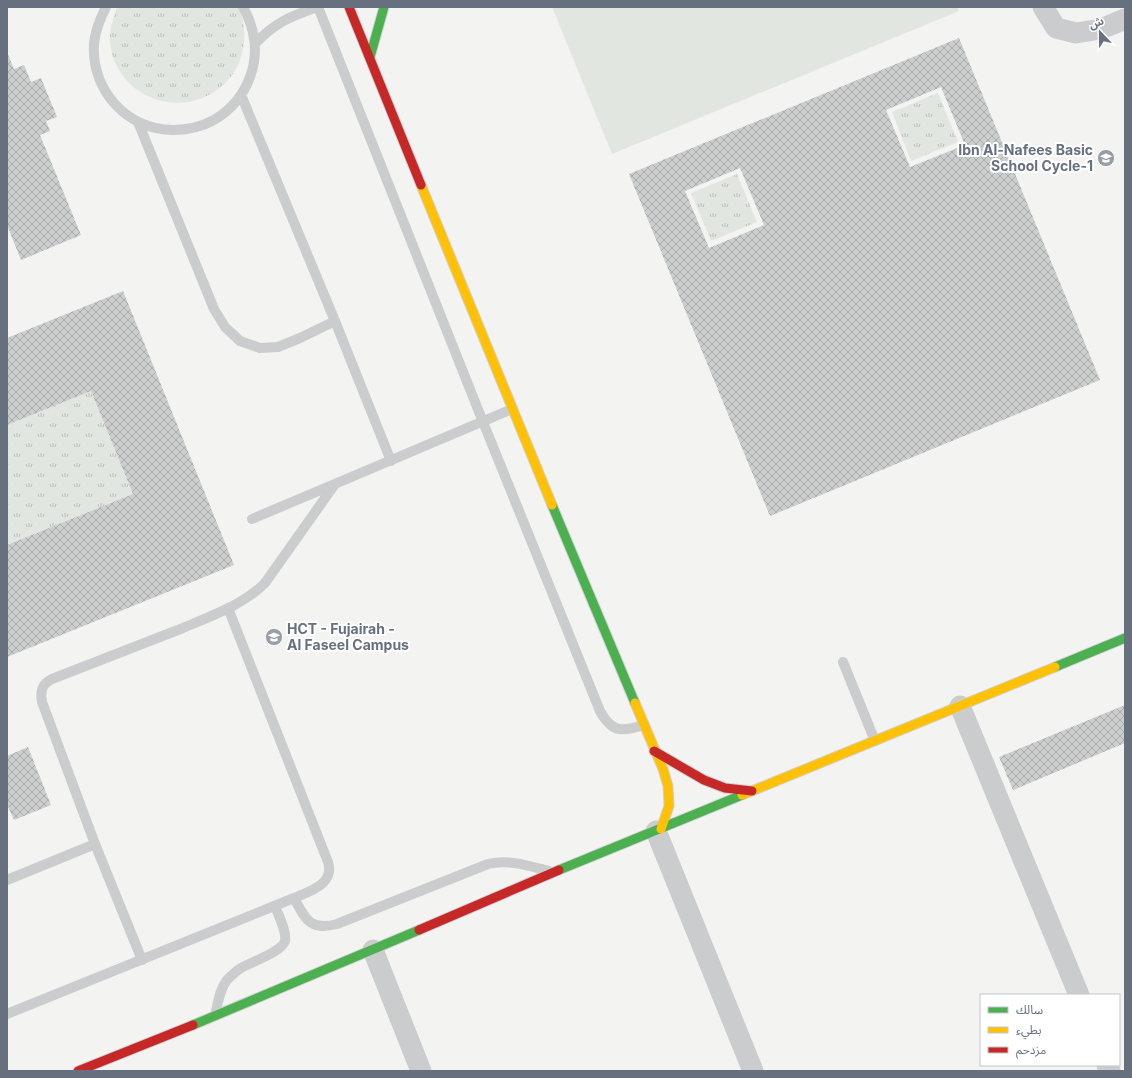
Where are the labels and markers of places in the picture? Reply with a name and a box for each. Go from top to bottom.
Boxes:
place label: Ibn Al-Nafees Basic School Cycle-1 [958,141,1093,174]
school or university icon: Ibn Al-Nafees Basic School Cycle-1 [1096,148,1116,168]
place label: HCT - Fujairah - Al Faseel Campus [287,620,409,653]
school or university icon: HCT - Fujairah - Al Faseel Campus [264,627,284,647]

